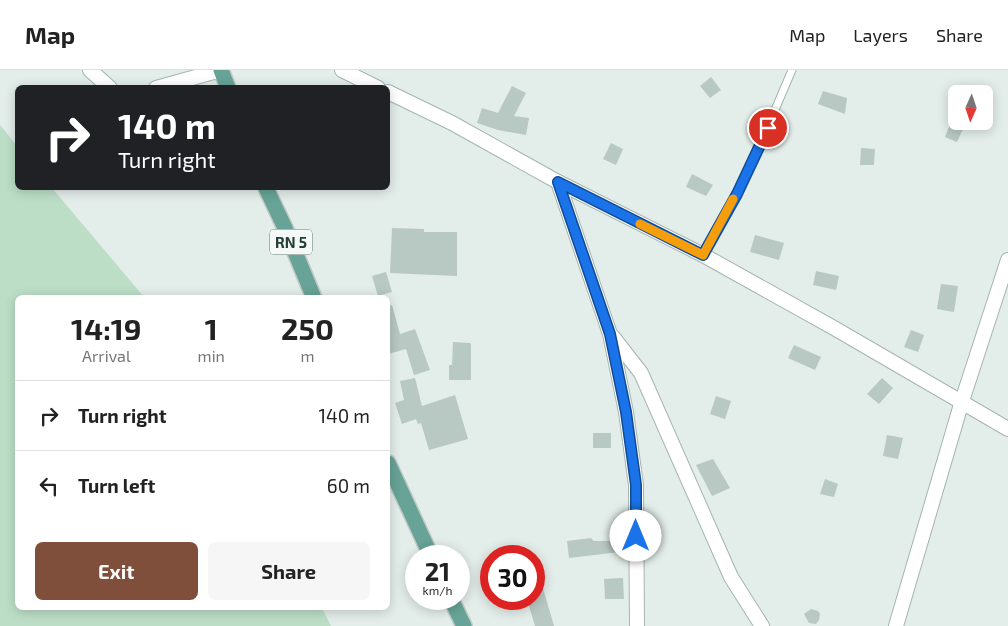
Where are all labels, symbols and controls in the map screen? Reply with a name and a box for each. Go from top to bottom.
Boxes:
text: Map [25,20,75,49]
text: Map [789,24,825,46]
text: Layers [853,24,908,46]
text: Share [936,24,983,46]
north arrow [948,85,992,130]
map controls [948,85,993,130]
text: 140 m [118,104,216,146]
icon: right [35,105,100,170]
pin [747,107,789,149]
icon: arrive [754,114,782,142]
text: Turn right [118,146,216,172]
road number: RN 5 [270,230,312,254]
text: 14:19 [71,310,142,346]
text: 1 [205,310,218,346]
text: 250 [281,310,334,346]
text: Arrival [82,346,131,365]
text: min [198,346,225,365]
text: m [300,346,314,365]
icon: right [35,402,63,430]
text: Turn right [78,404,166,427]
text: 140 m [318,404,370,427]
icon: left [35,472,63,500]
text: Turn left [78,474,155,497]
text: 60 m [327,474,370,497]
position arrow [609,509,661,561]
button: Exit [35,542,198,600]
button: Share [208,542,370,600]
speed limit sign: 30 [480,545,545,610]
text: 21 [425,556,450,586]
text: km/h [423,583,452,597]

